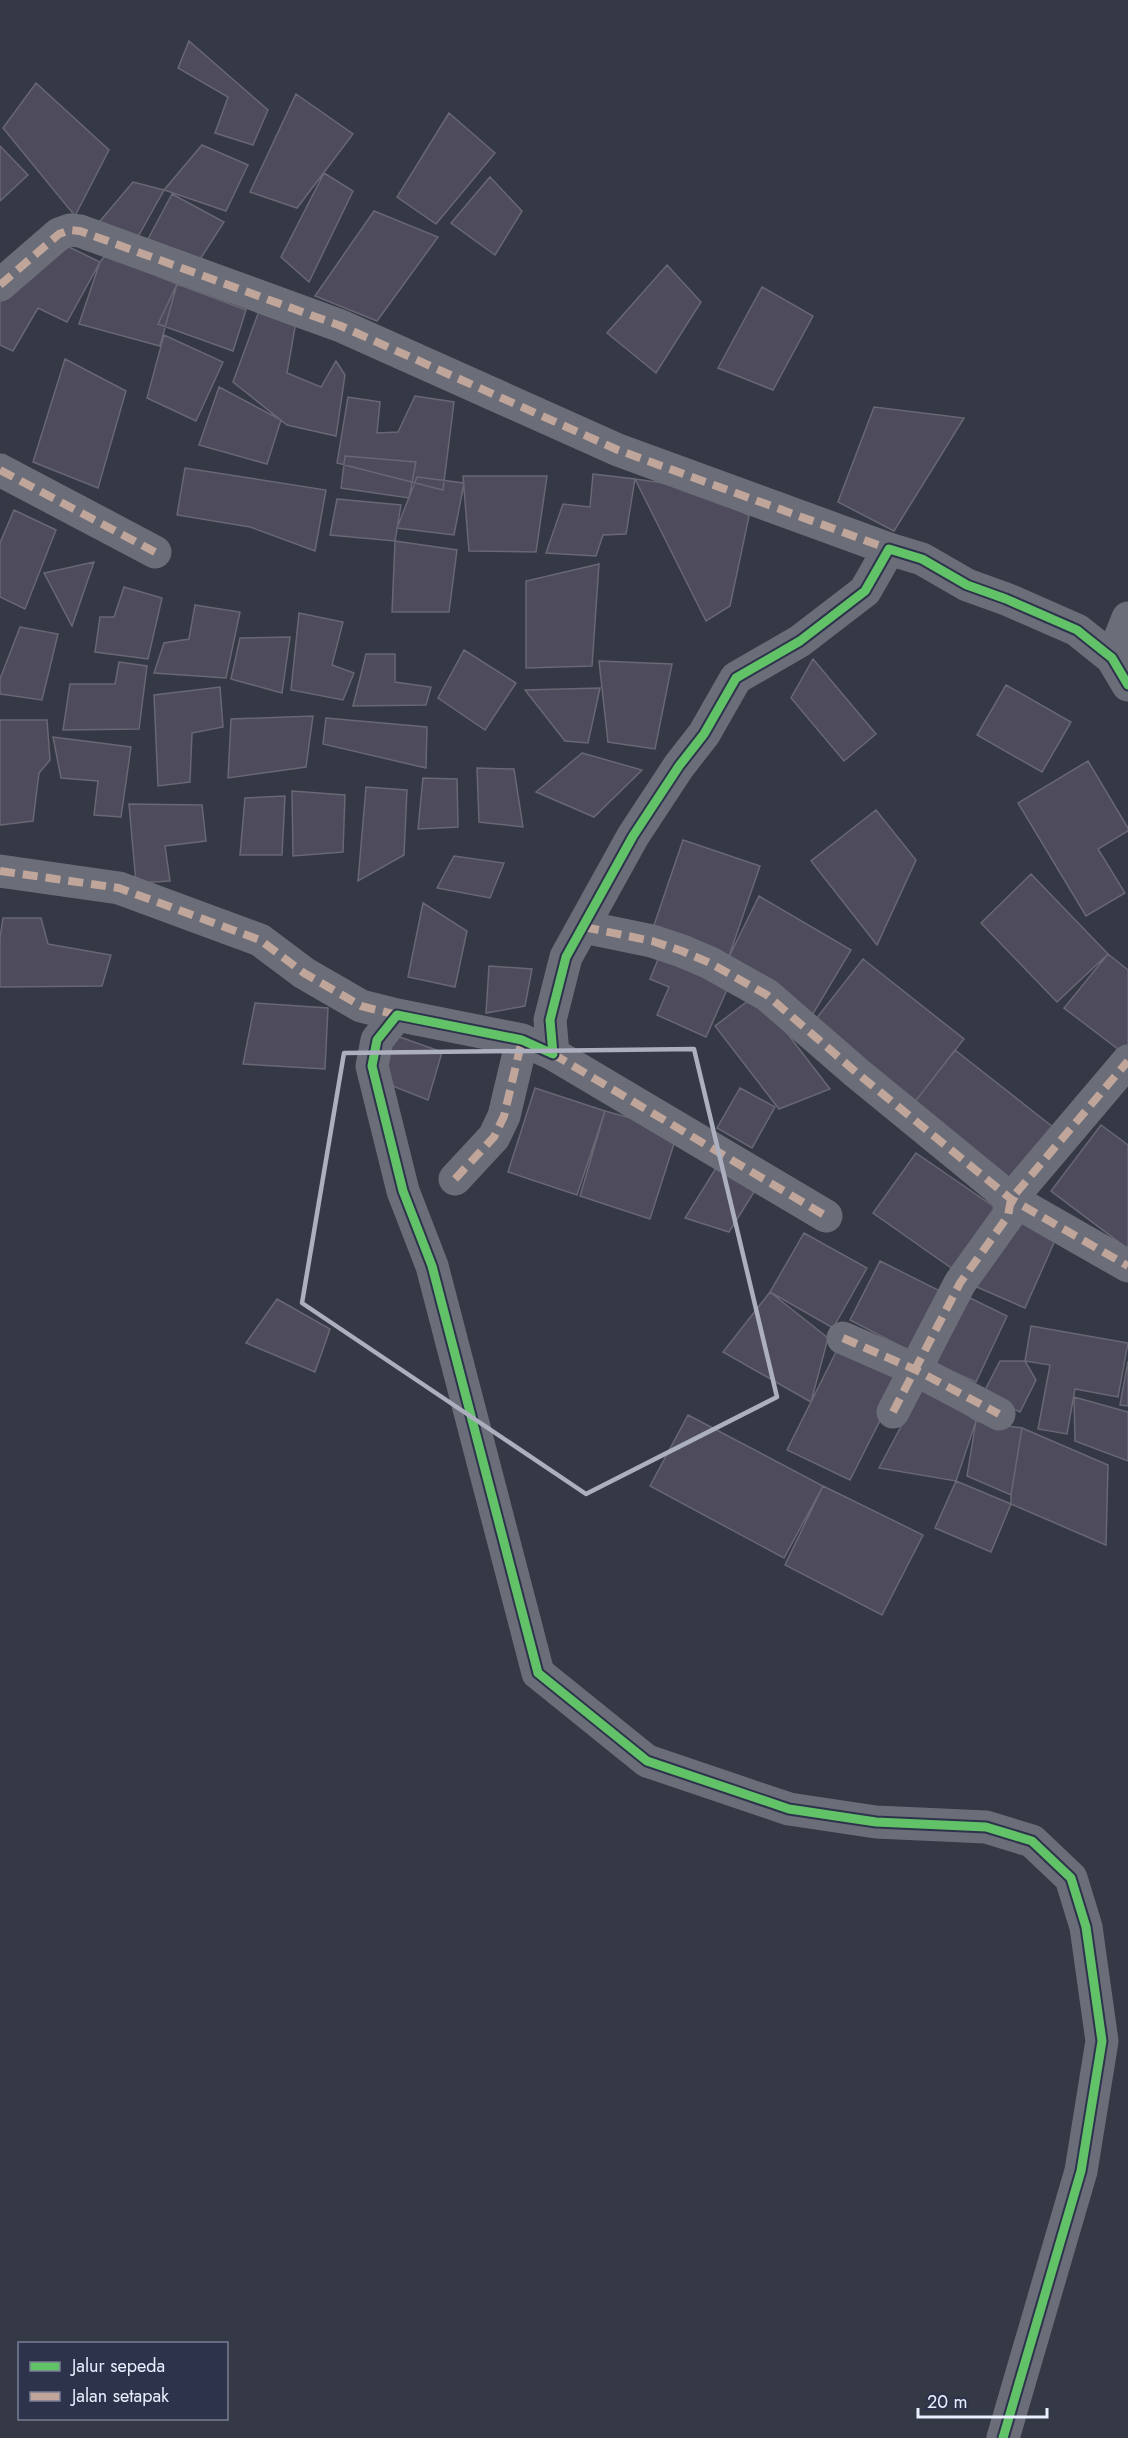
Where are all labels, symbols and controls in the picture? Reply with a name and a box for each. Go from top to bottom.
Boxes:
legend [18,2342,228,2420]
text: Jalur sepeda [70,2353,165,2379]
scale bar [918,2381,1047,2419]
text: Jalan setapak [70,2383,169,2409]
text: 20 m [927,2389,967,2415]

